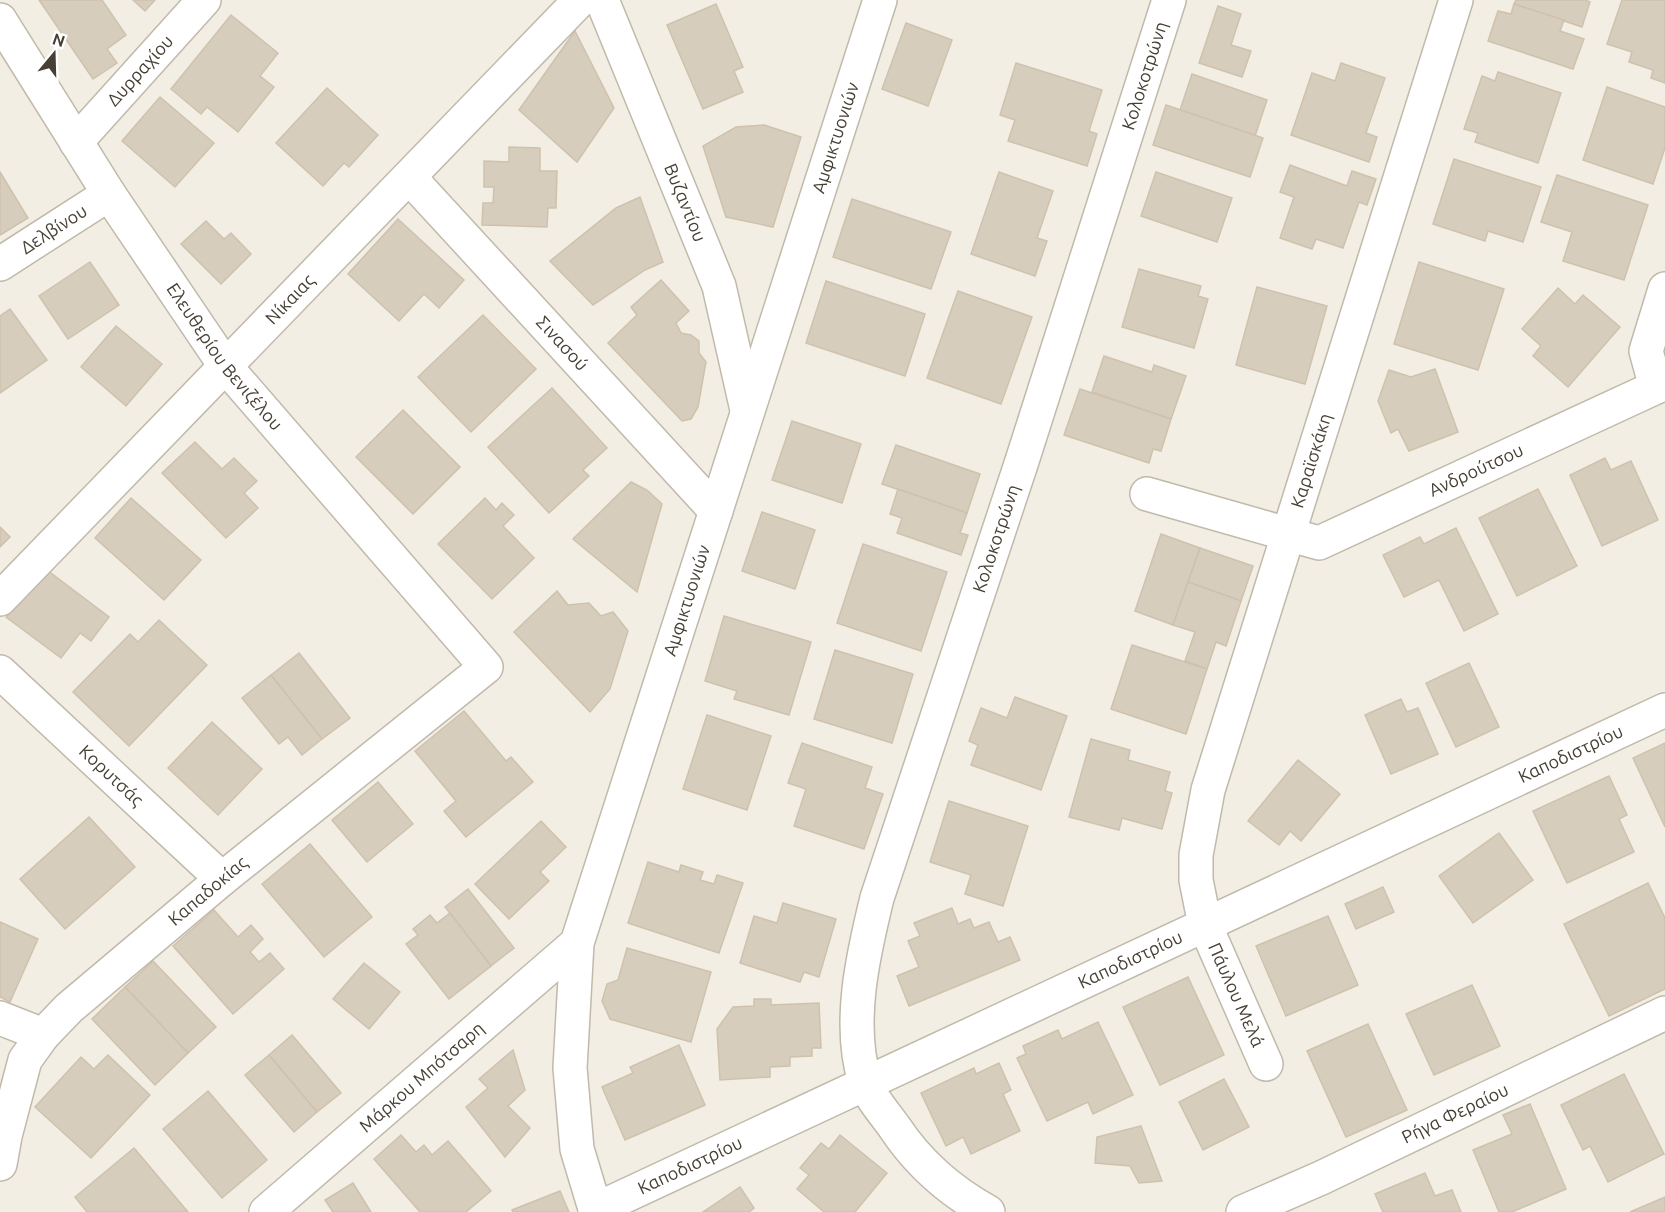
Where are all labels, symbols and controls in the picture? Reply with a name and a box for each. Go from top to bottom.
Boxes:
street label: Κολοκοτρώνη [1117,19,1171,132]
north arrow [24,24,84,84]
text: N [50,29,67,50]
street label: Δυρραχίου [102,30,177,110]
street label: Αμφικτυονιών [808,79,862,196]
street label: Βυζαντίου [661,160,711,244]
street label: Δελβίνου [16,200,90,257]
street label: Νίκαιας [261,270,319,328]
street label: Ελευθερίου Βενιζέλου [163,279,287,434]
street label: Σινασού [533,311,593,374]
street label: Καραϊσκάκη [1286,411,1335,510]
street label: Ανδρούτσου [1425,439,1526,500]
street label: Κολοκοτρώνη [968,482,1023,595]
street label: Αμφικτυονιών [659,542,713,658]
street label: Καποδιστρίου [1515,720,1626,786]
street label: Κορυτσάς [76,740,148,810]
street label: Καπαδοκίας [164,851,251,930]
street label: Καποδιστρίου [1075,926,1185,992]
street label: Πάυλου Μελά [1205,939,1269,1050]
street label: Μάρκου Μπότσαρη [355,1017,487,1136]
street label: Ρήγα Φεραίου [1398,1079,1511,1147]
street label: Καποδιστρίου [634,1132,745,1198]

